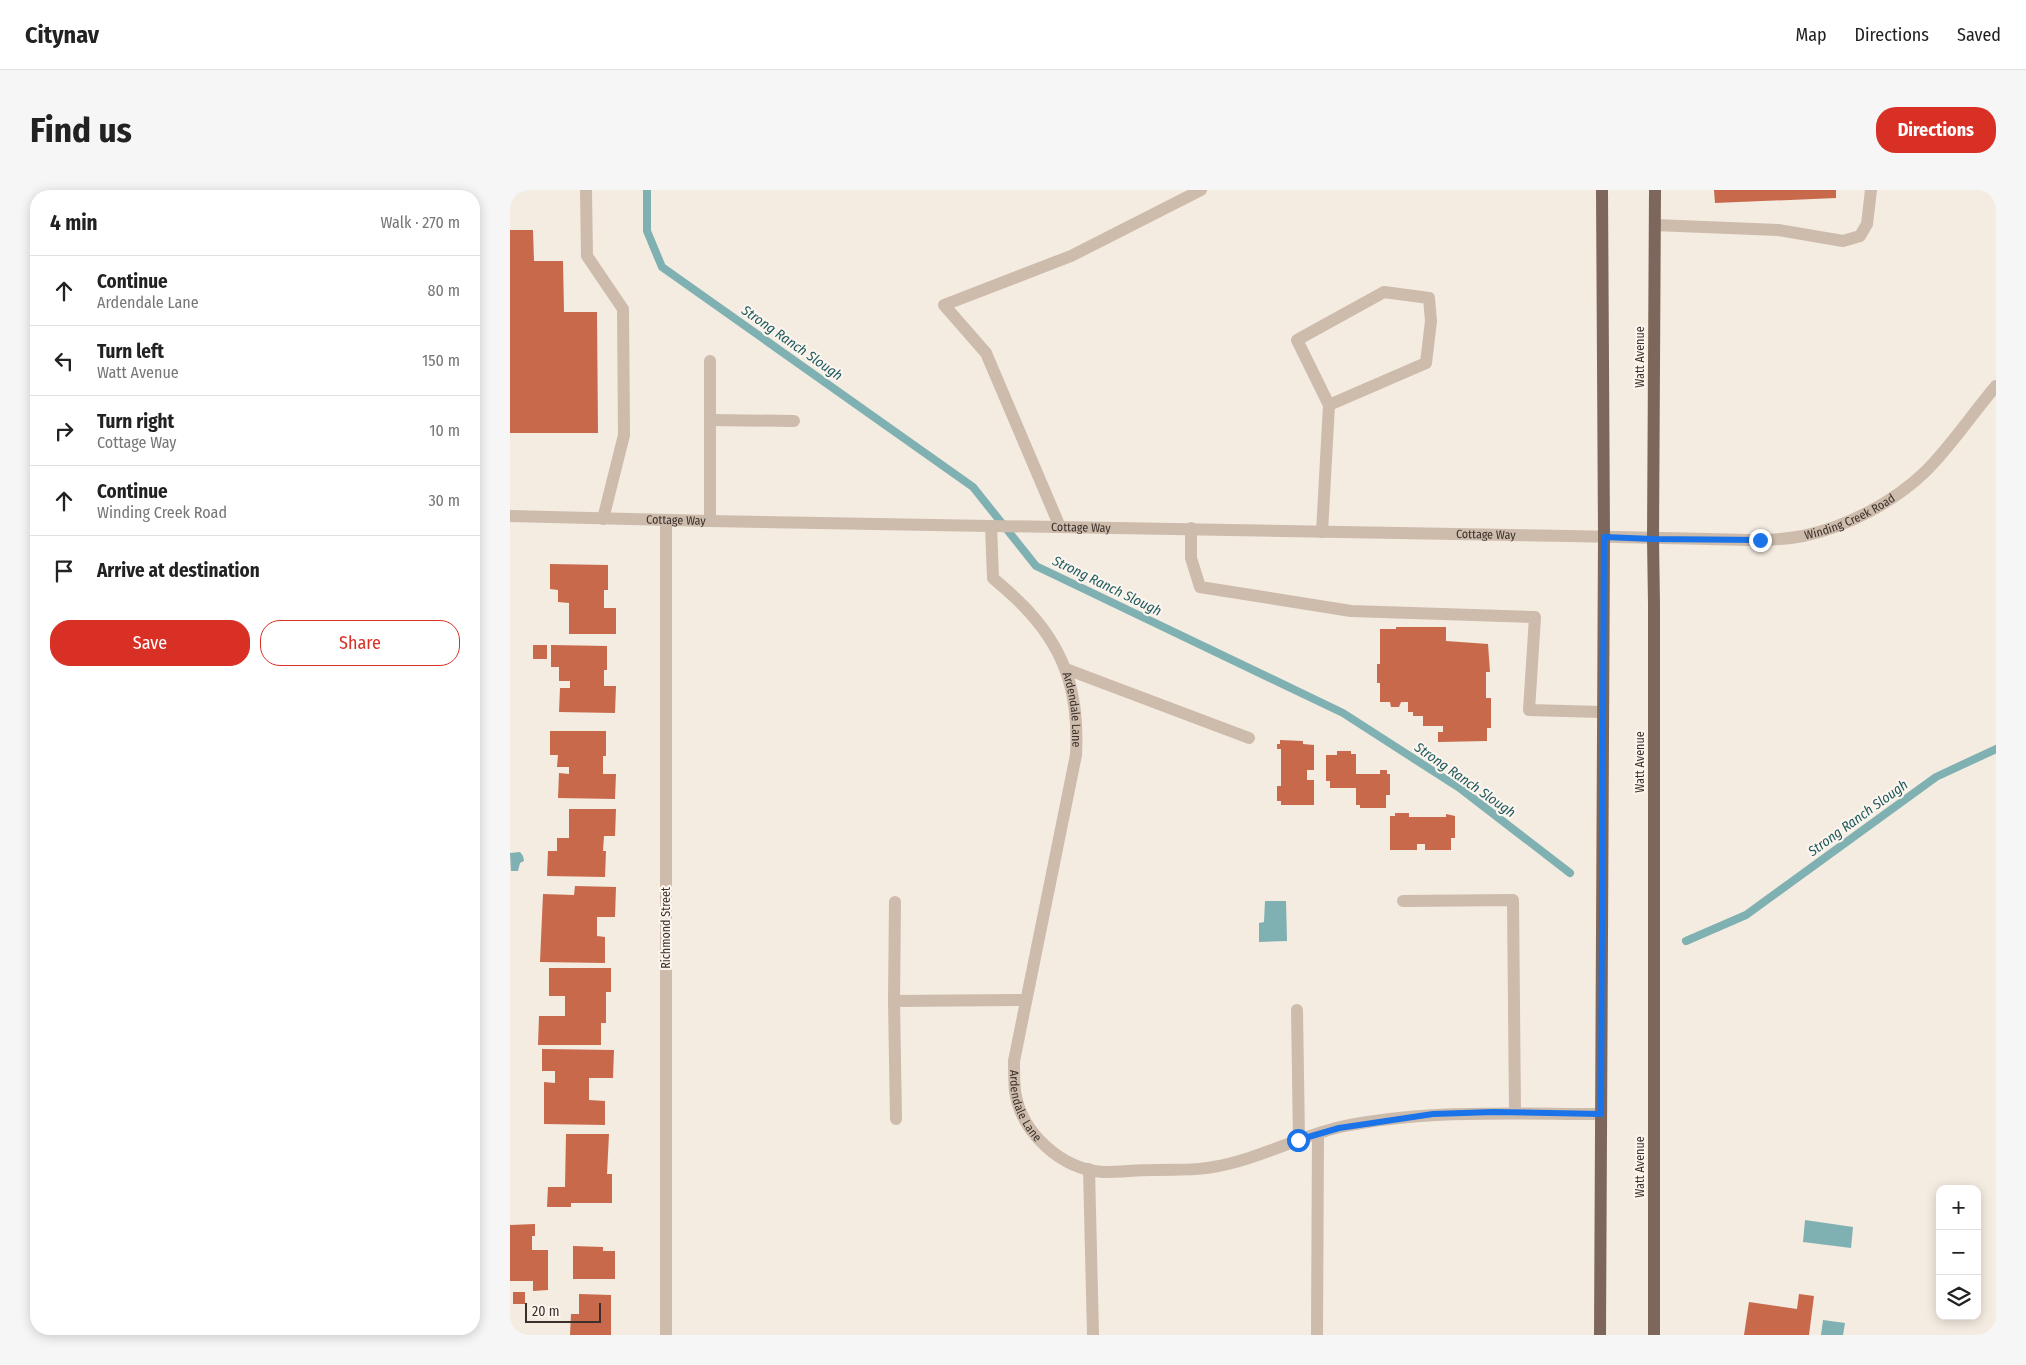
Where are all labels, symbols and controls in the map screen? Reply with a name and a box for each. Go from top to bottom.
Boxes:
text: Citynav [25,21,99,49]
text: Map [1795,24,1827,46]
text: Directions [1855,24,1929,46]
text: Saved [1957,24,2001,46]
button: Directions [1876,107,1996,153]
text: Find us [30,109,132,151]
text: 4 min [50,210,98,236]
text: Walk · 270 m [381,213,460,232]
text: Continue [97,270,168,293]
icon: ahead [50,277,78,305]
text: 80 m [428,281,460,300]
text: Ardendale Lane [97,293,199,312]
water label: Strong Ranch Slough [737,301,846,384]
street label: Watt Avenue [1633,326,1647,388]
text: Turn left [97,340,164,363]
icon: left [50,347,78,375]
text: 150 m [422,351,460,370]
text: Watt Avenue [97,363,179,382]
text: Turn right [97,410,174,433]
icon: right [50,417,78,445]
text: 10 m [429,421,460,440]
text: Cottage Way [97,433,176,452]
text: Continue [97,480,168,503]
icon: ahead [50,487,78,515]
text: 30 m [428,491,460,510]
street label: Winding Creek Road [1803,491,1898,543]
text: Winding Creek Road [97,503,227,522]
street label: Cottage Way [646,512,707,528]
street label: Cottage Way [1051,520,1111,535]
street label: Cottage Way [1456,527,1516,542]
route end [1749,529,1772,552]
water label: Strong Ranch Slough [1049,552,1164,620]
icon: arrive [50,557,78,585]
text: Arrive at destination [97,559,260,582]
button: Save [50,620,250,666]
button: Share [260,620,460,666]
street label: Ardendale Lane [1060,670,1083,748]
street label: Watt Avenue [1633,731,1647,793]
water label: Strong Ranch Slough [1410,738,1519,821]
water label: Strong Ranch Slough [1804,776,1911,860]
street label: Richmond Street [659,887,673,969]
street label: Ardendale Lane [1007,1070,1044,1144]
route start [1287,1129,1310,1152]
street label: Watt Avenue [1633,1136,1647,1198]
map controls [1936,1185,1981,1320]
button: + [1936,1185,1981,1230]
button: − [1936,1230,1981,1275]
button: layers [1936,1275,1981,1320]
scale bar [525,1300,601,1323]
text: 20 m [532,1303,560,1320]

